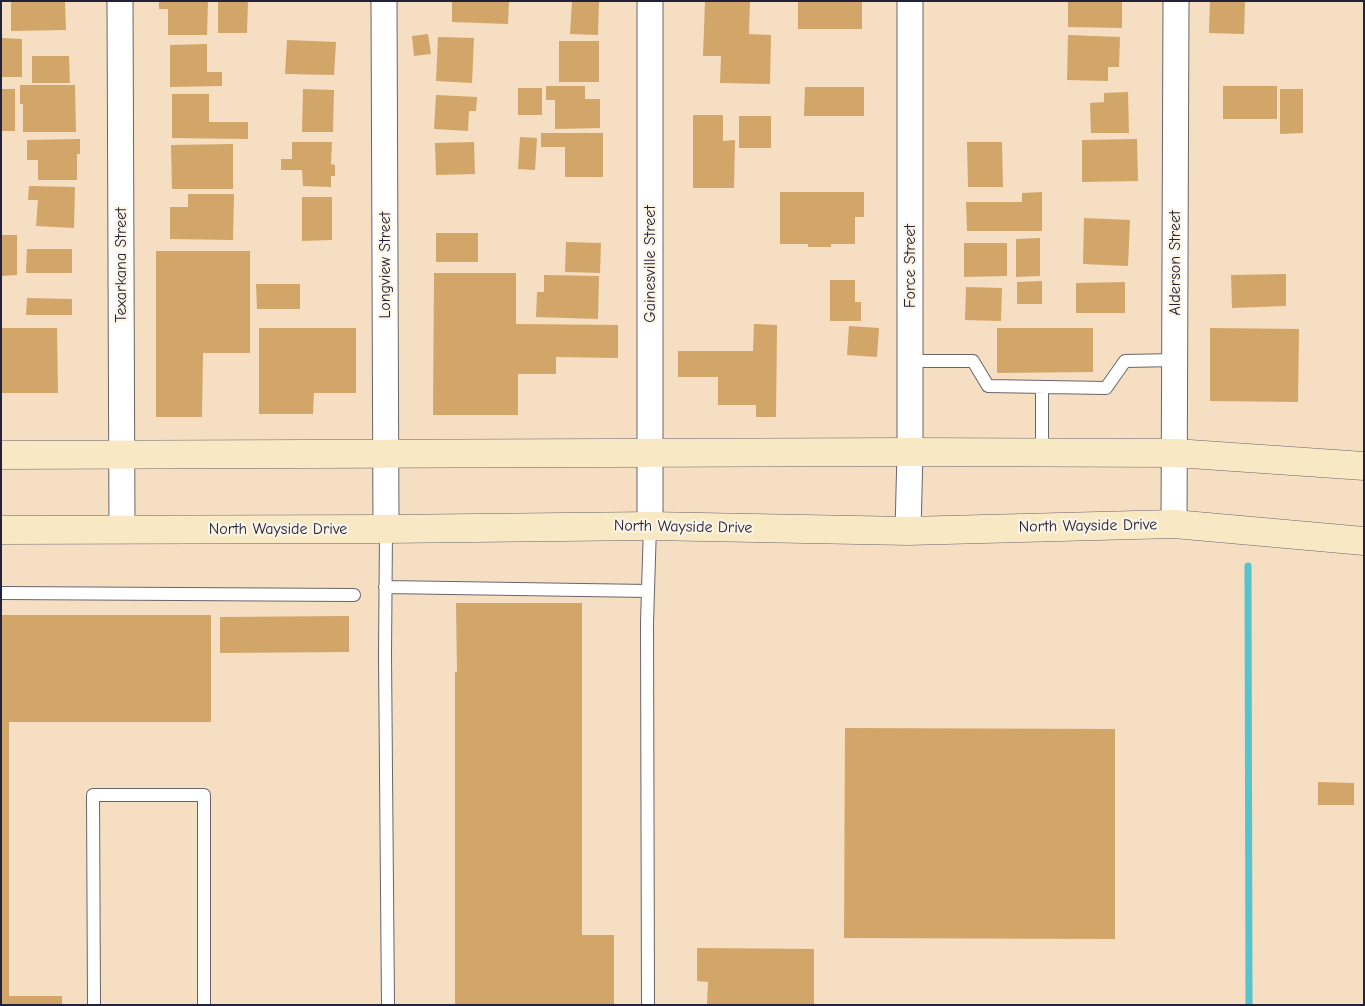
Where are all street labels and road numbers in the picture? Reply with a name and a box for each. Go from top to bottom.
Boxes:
street label: Gainesville Street [640,205,660,323]
street label: Texarkana Street [111,207,131,323]
street label: Alderson Street [1165,211,1185,315]
street label: Longview Street [375,212,395,318]
street label: Force Street [900,224,920,308]
street label: North Wayside Drive [1019,515,1157,537]
street label: North Wayside Drive [614,516,752,538]
street label: North Wayside Drive [209,519,347,539]

